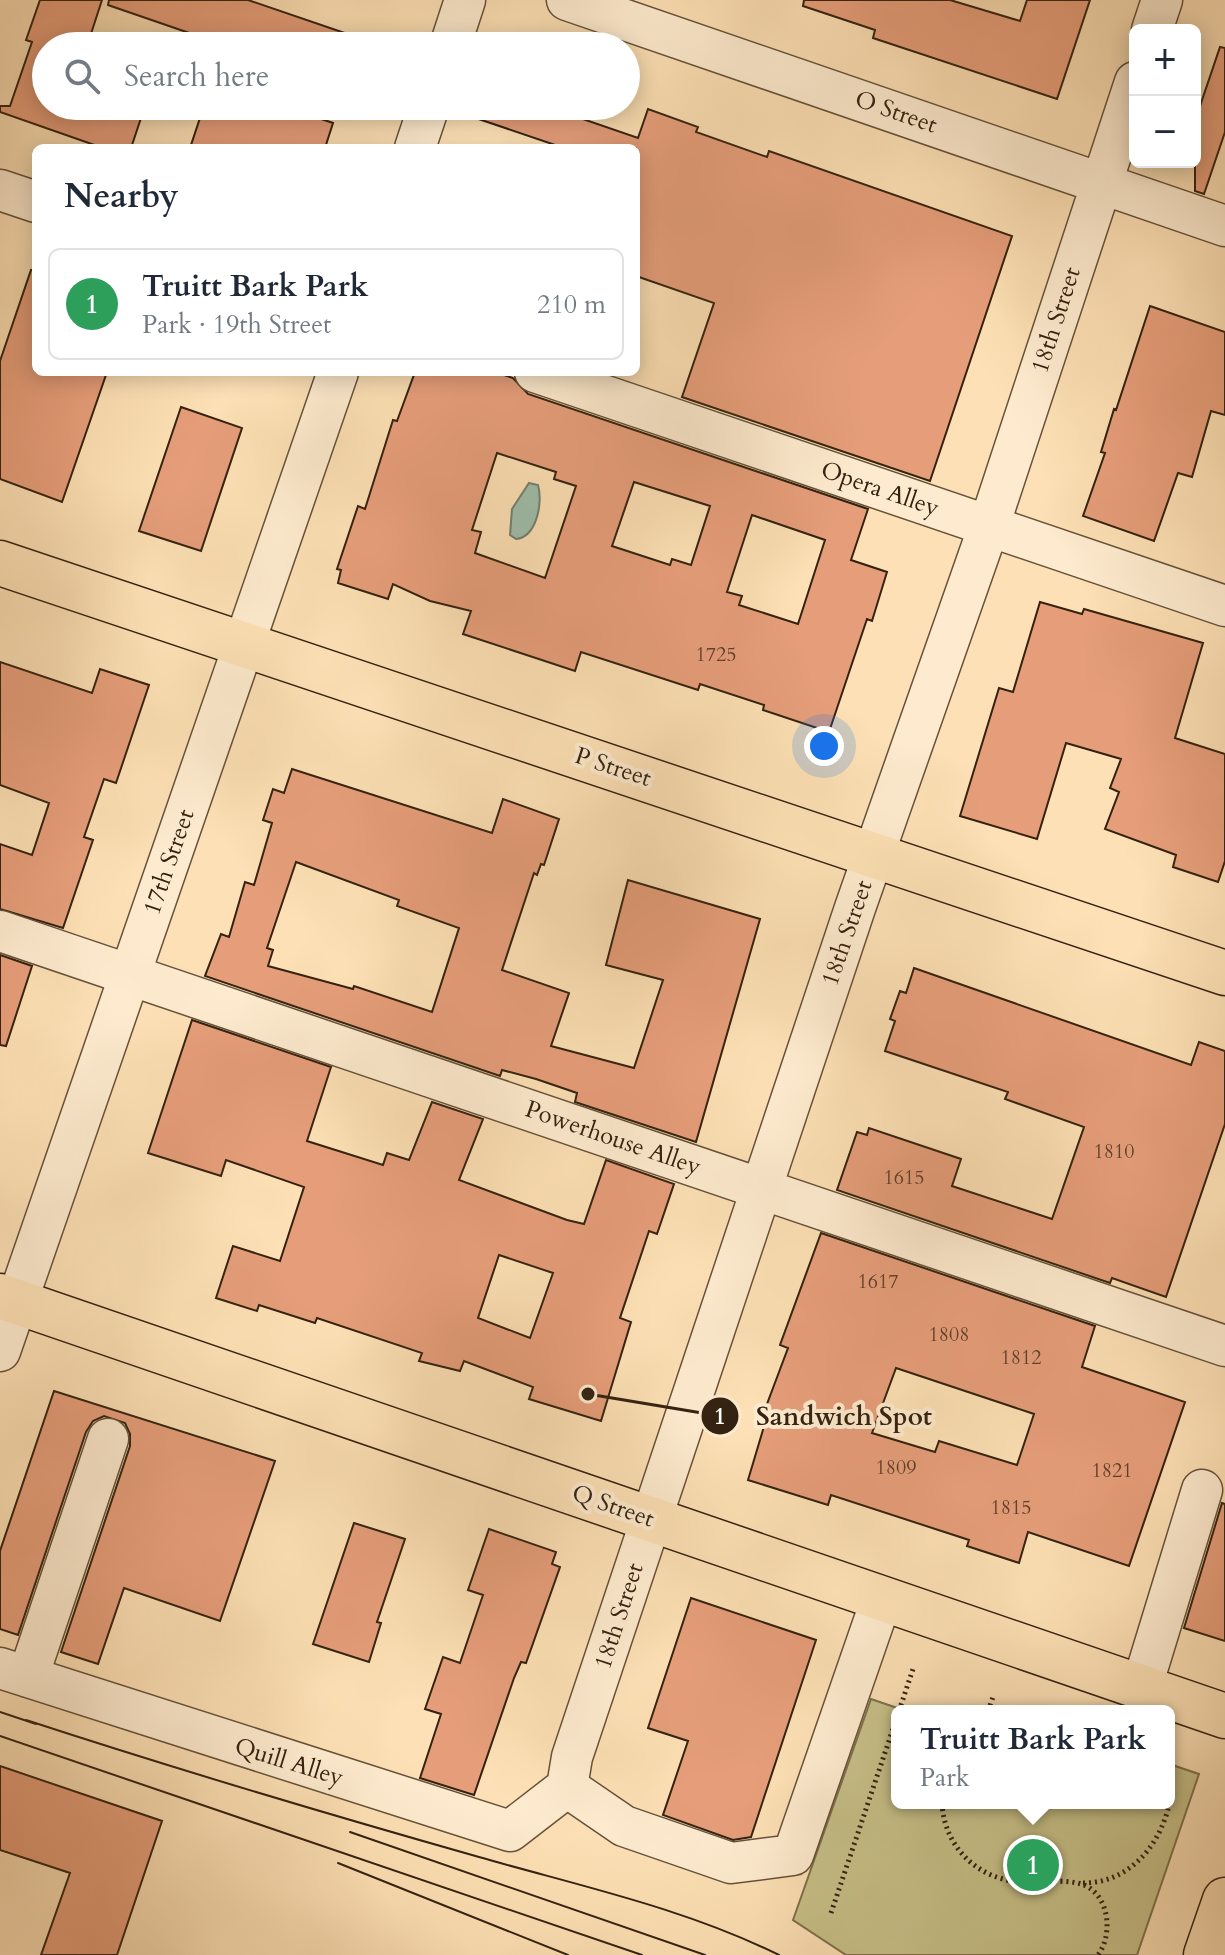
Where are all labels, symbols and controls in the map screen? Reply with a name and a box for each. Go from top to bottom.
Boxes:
map controls [1129,24,1201,168]
button: + [1129,24,1201,96]
search box [32,32,640,120]
icon: search [60,54,104,98]
text: Search here [124,56,269,97]
street label: O Street [850,83,942,142]
button: − [1129,96,1201,168]
text: Nearby [64,173,179,219]
street label: 18th Street [1023,262,1089,377]
text: Truitt Bark Park [142,266,369,307]
text: 1 [85,287,99,322]
text: 210 m [537,287,606,322]
text: Park · 19th Street [142,307,331,342]
street label: Opera Alley [817,453,944,525]
house number: 1725 [696,641,736,668]
your location [804,726,844,766]
street label: P Street [571,739,656,795]
street label: 17th Street [136,804,203,919]
street label: 18th Street [814,875,881,990]
street label: Powerhouse Alley [521,1093,705,1184]
house number: 1810 [1094,1138,1134,1165]
house number: 1615 [884,1164,924,1191]
house number: 1617 [858,1268,898,1295]
house number: 1808 [929,1321,969,1348]
house number: 1812 [1001,1344,1041,1371]
callout: Sandwich Spot [700,1391,948,1441]
text: Sandwich Spot [756,1399,932,1434]
text: 1 [714,1400,726,1433]
house number: 1809 [876,1454,916,1481]
house number: 1821 [1092,1457,1132,1484]
street label: Q Street [567,1477,659,1536]
house number: 1815 [991,1494,1031,1521]
street label: 18th Street [586,1558,652,1673]
popup [891,1705,1175,1809]
text: Truitt Bark Park [920,1719,1146,1760]
street label: Quill Alley [231,1730,348,1794]
text: Park [920,1760,970,1795]
pin: 1 [1007,1835,1059,1895]

